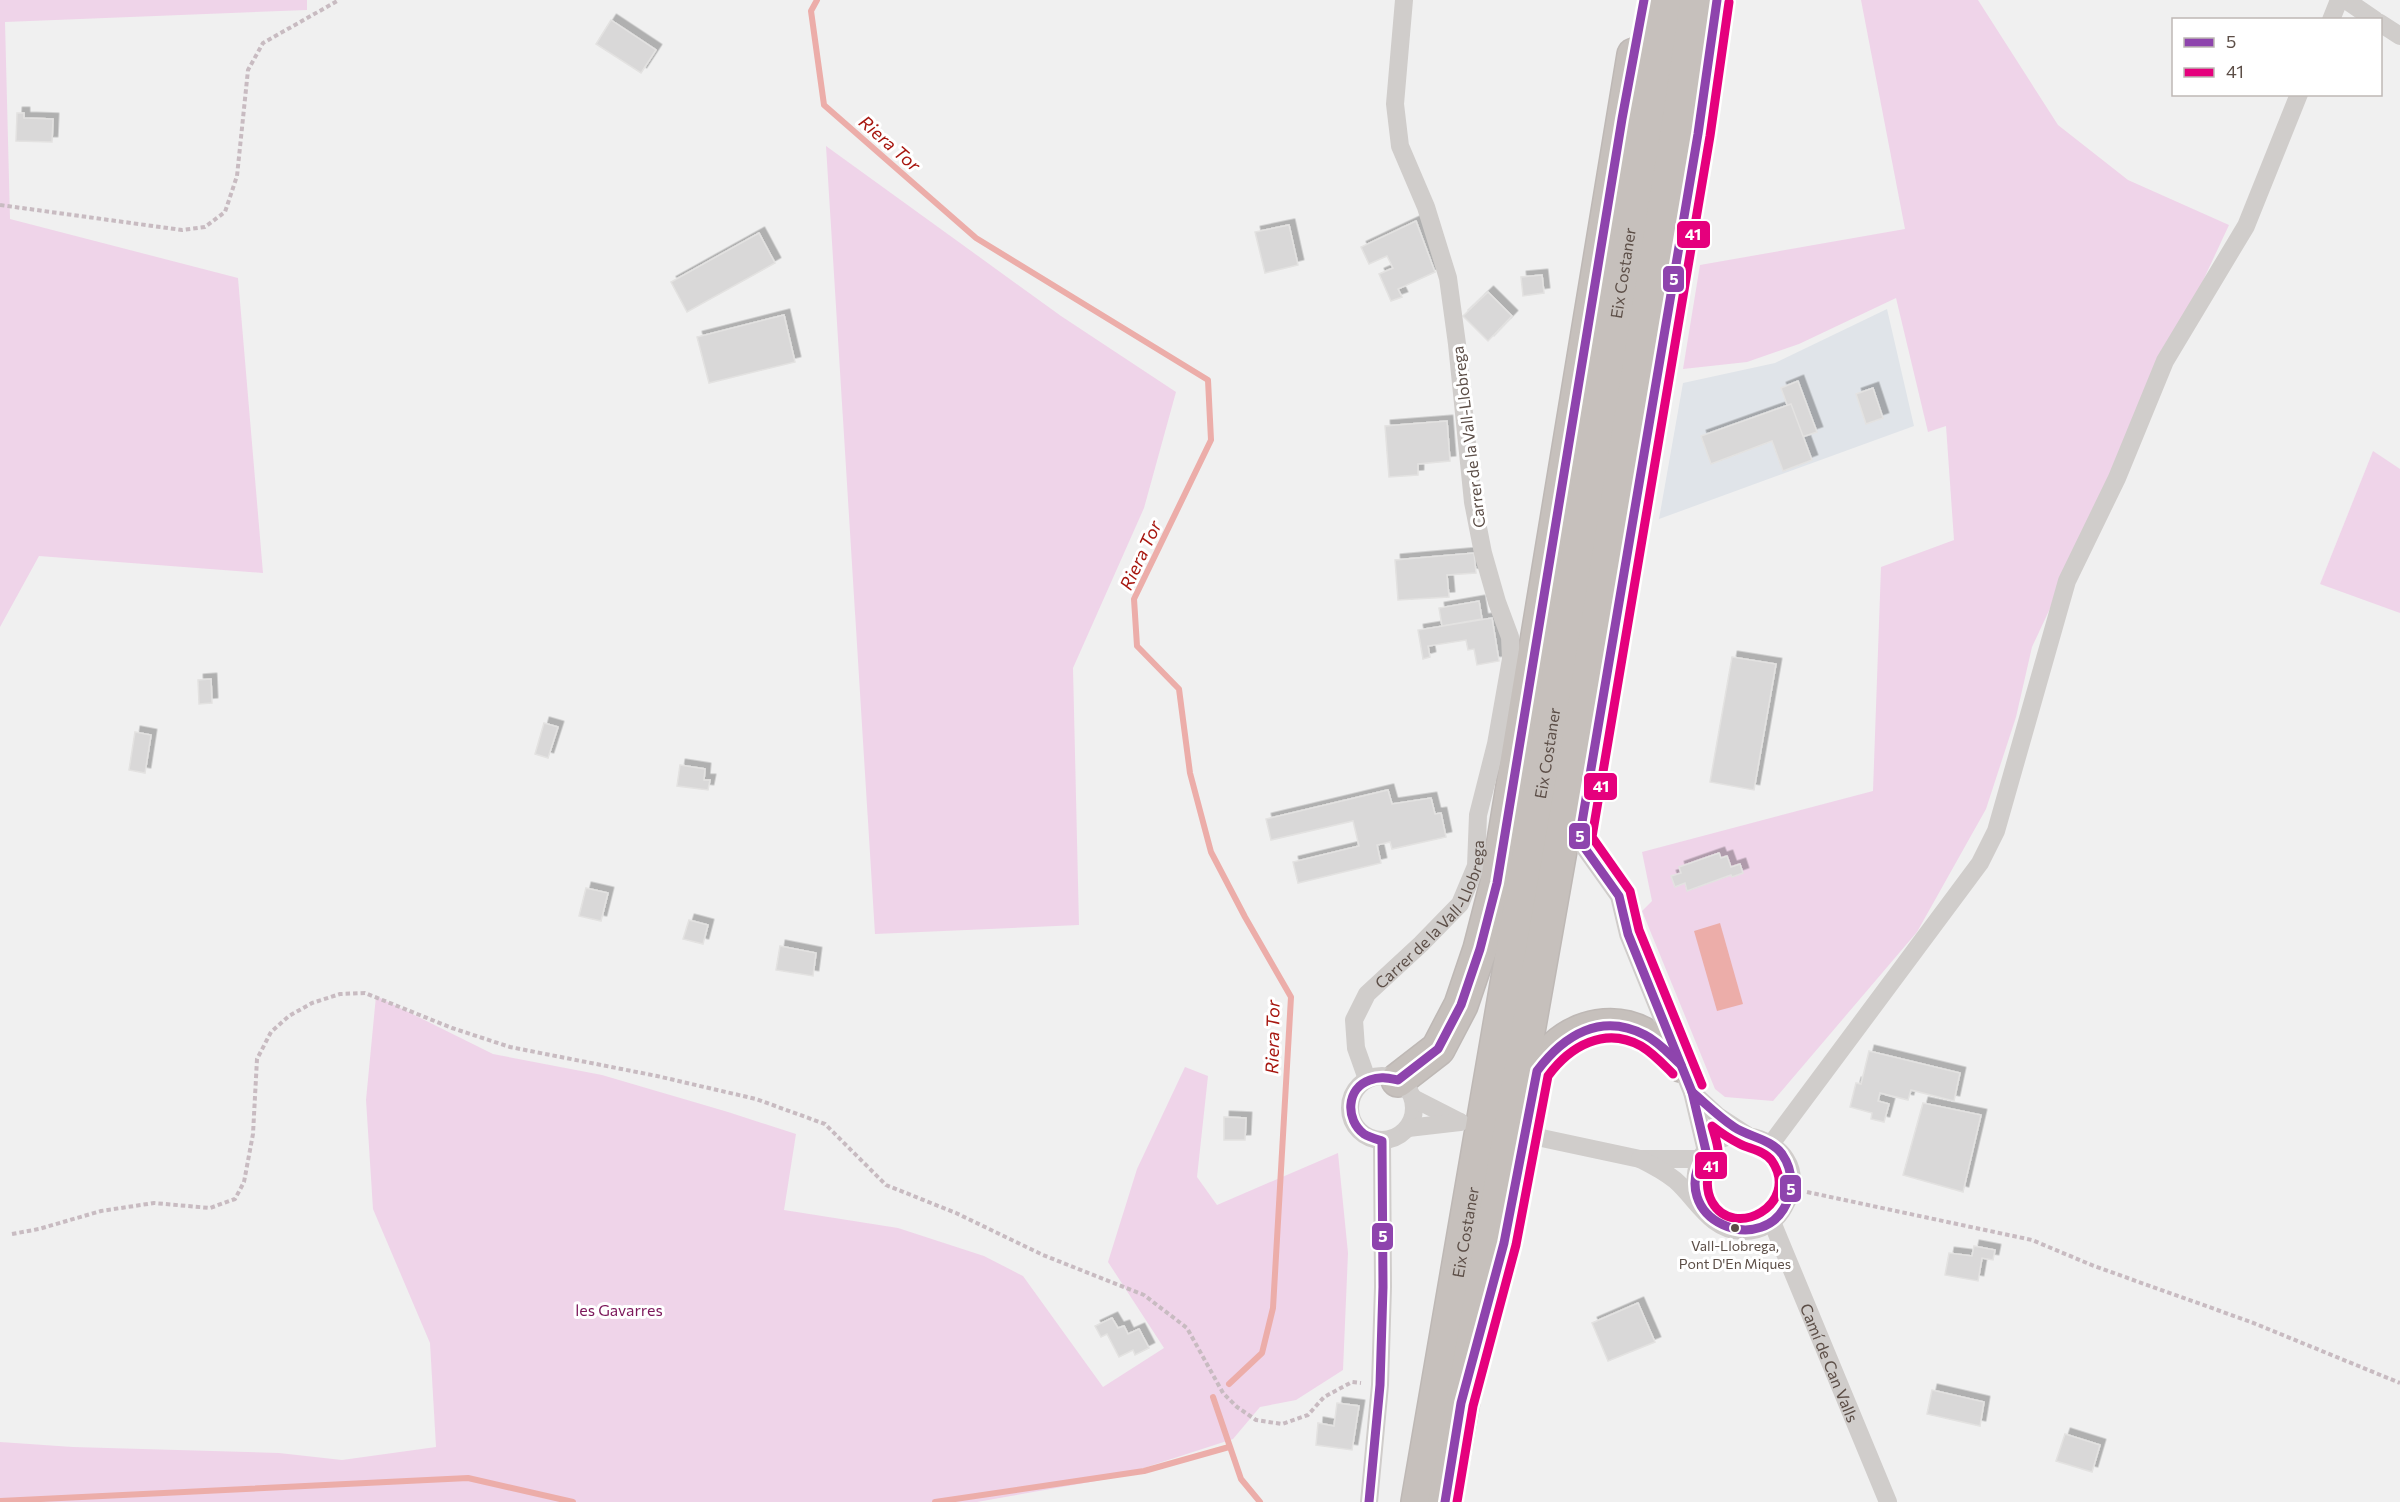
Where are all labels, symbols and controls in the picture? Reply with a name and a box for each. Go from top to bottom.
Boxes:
legend [2172,18,2382,96]
text: 5 [2226,30,2236,52]
text: 41 [2226,60,2244,82]
water label: Riera Tor [855,110,926,176]
line badge: 41 [1676,220,1711,249]
text: 41 [1685,224,1701,243]
street label: Eix Costaner [1606,225,1639,320]
line badge: 5 [1662,265,1685,293]
text: 5 [1669,269,1679,288]
street label: Carrer de la Vall-Llobrega [1447,345,1489,529]
water label: Riera Tor [1114,516,1166,593]
street label: Eix Costaner [1530,706,1563,800]
line badge: 41 [1583,772,1618,801]
text: 41 [1593,776,1609,795]
line badge: 5 [1568,822,1591,850]
text: 5 [1575,826,1585,845]
street label: Carrer de la Vall-Llobrega [1370,840,1487,992]
water label: Riera Tor [1260,999,1284,1074]
line badge: 41 [1694,1151,1728,1180]
text: 41 [1703,1156,1719,1175]
line badge: 5 [1779,1174,1802,1203]
text: 5 [1786,1179,1796,1198]
street label: Eix Costaner [1447,1185,1482,1279]
line badge: 5 [1371,1222,1394,1251]
marker: Vall-Llobrega, Pont D'En Miques [1729,1222,1741,1234]
text: 5 [1378,1226,1388,1245]
place label: Vall-Llobrega, Pont D'En Miques [1679,1237,1791,1272]
park label: les Gavarres [575,1300,663,1319]
street label: Camí de Can Valls [1797,1300,1863,1425]

